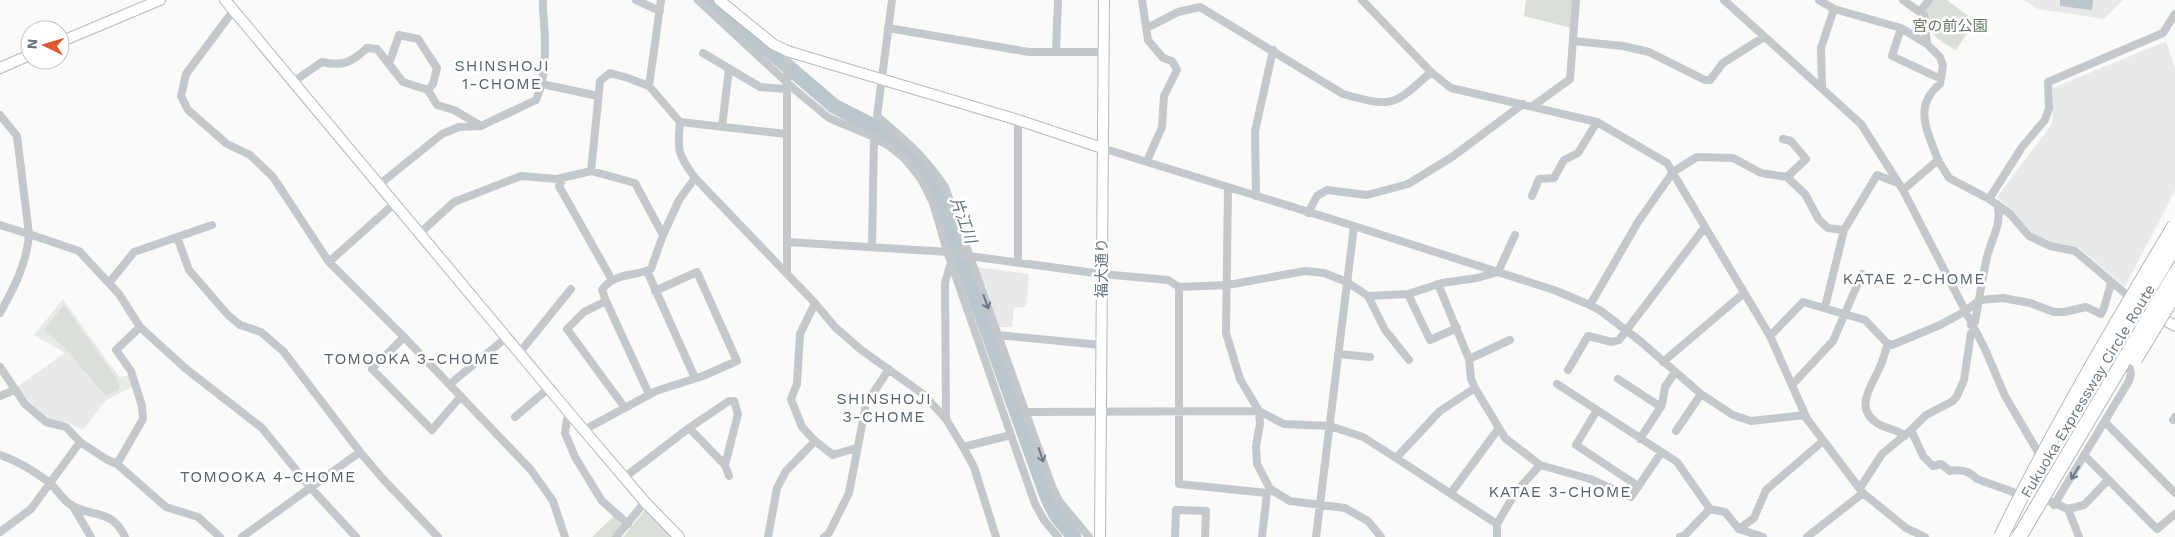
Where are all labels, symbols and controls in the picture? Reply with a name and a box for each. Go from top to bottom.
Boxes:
park label: 宮の前公園 [1912,17,1988,35]
north arrow [20,20,70,70]
text: N [24,38,40,50]
district label: SHINSHOJI 1-CHOME [454,56,550,93]
water label: 片江川 [946,194,981,248]
street label: 福大通り [1093,238,1111,298]
district label: KATAE 2-CHOME [1843,269,1985,288]
street label: Fukuoka Expressway Circle Route [2017,281,2159,501]
one-way arrow [982,294,991,309]
district label: TOMOOKA 3-CHOME [324,349,500,368]
district label: SHINSHOJI 3-CHOME [836,389,932,426]
one-way arrow [1037,447,1046,462]
one-way arrow [2069,465,2079,479]
district label: TOMOOKA 4-CHOME [180,467,356,486]
district label: KATAE 3-CHOME [1488,482,1632,501]

